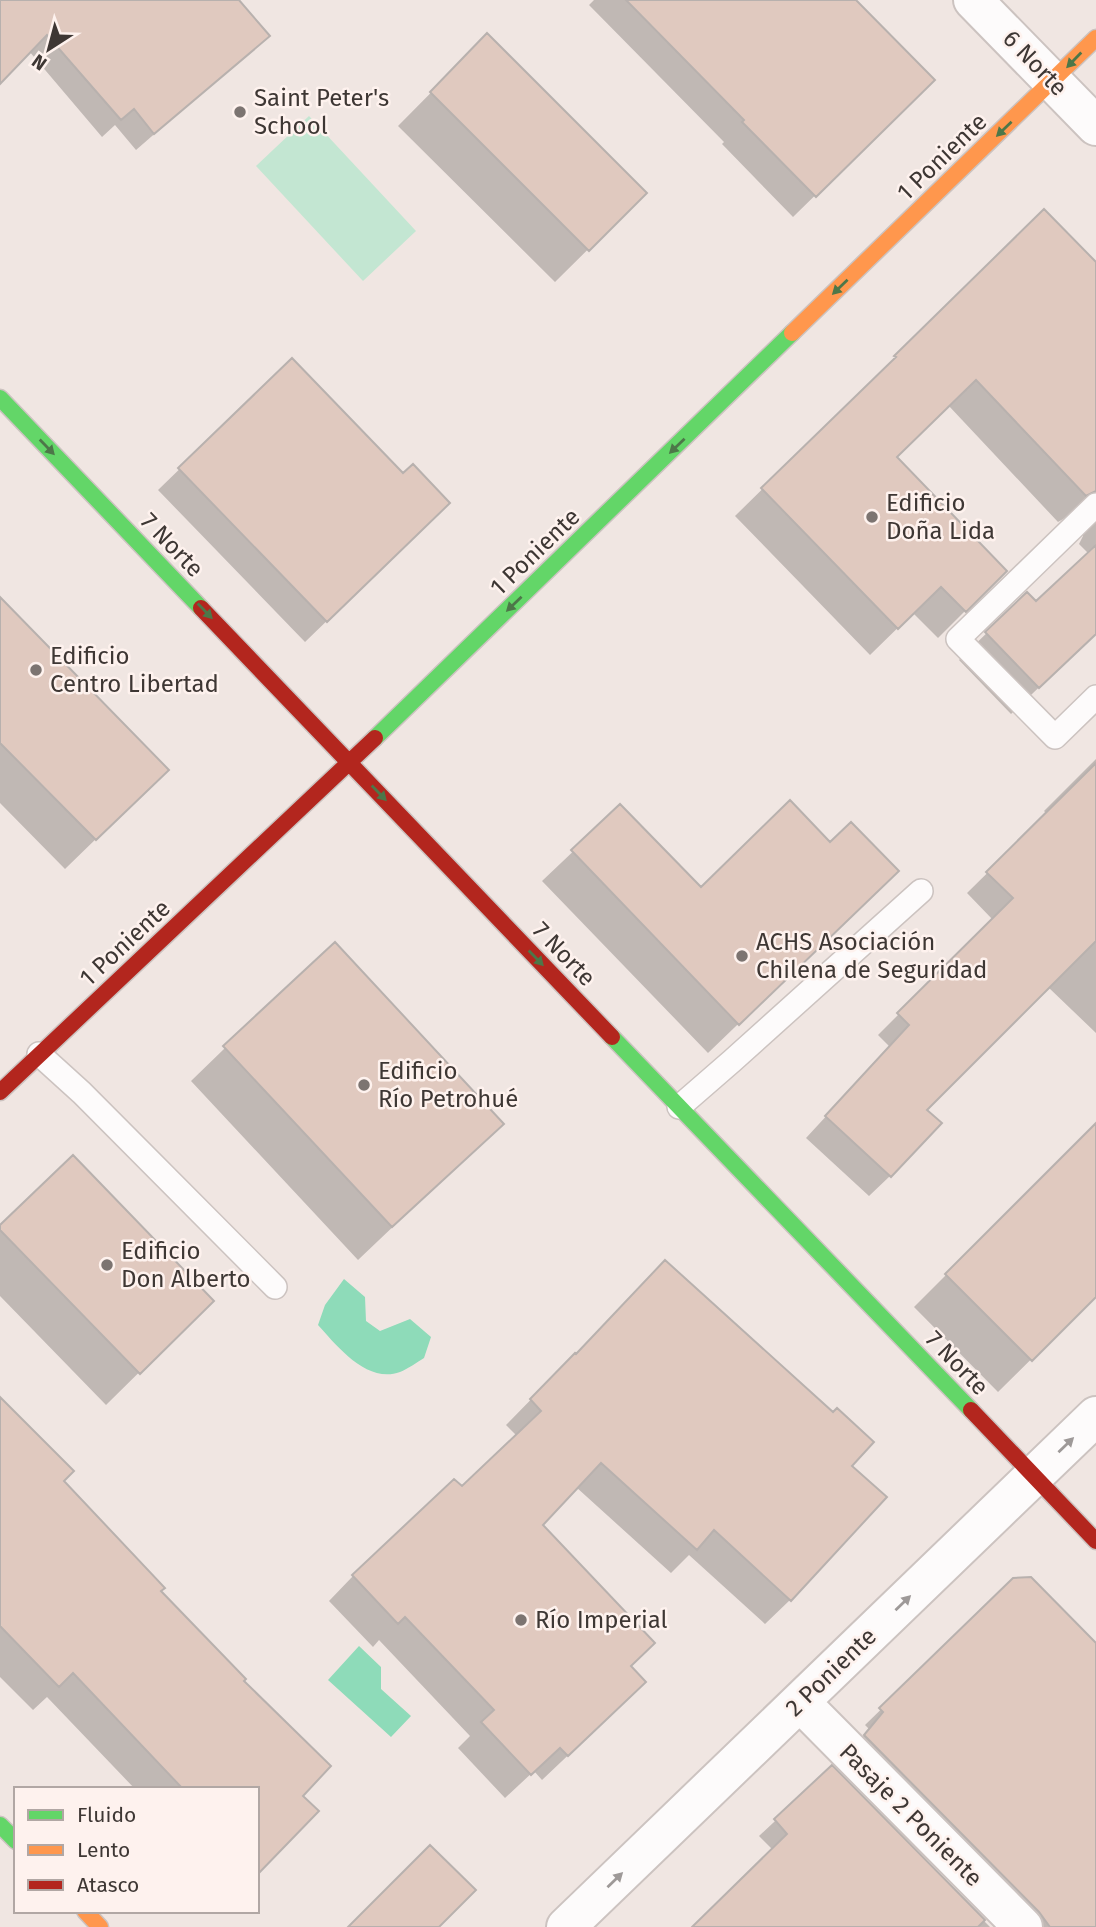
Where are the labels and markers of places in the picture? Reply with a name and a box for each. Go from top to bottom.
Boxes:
place label: Saint Peter's School [254,84,389,140]
marker: Saint Peter's School [232,104,248,120]
place label: Edificio Doña Lida [886,489,995,545]
marker: Edificio Doña Lida [864,509,880,525]
place label: Edificio Centro Libertad [50,642,219,698]
marker: Edificio Centro Libertad [28,662,44,678]
place label: ACHS Asociación Chilena de Seguridad [756,928,987,984]
marker: ACHS Asociación Chilena de Seguridad [734,948,750,964]
place label: Edificio Río Petrohué [378,1057,518,1113]
marker: Edificio Río Petrohué [356,1077,372,1093]
place label: Edificio Don Alberto [121,1237,251,1293]
marker: Edificio Don Alberto [99,1257,115,1273]
place label: Río Imperial [535,1606,668,1634]
marker: Río Imperial [513,1612,529,1628]

